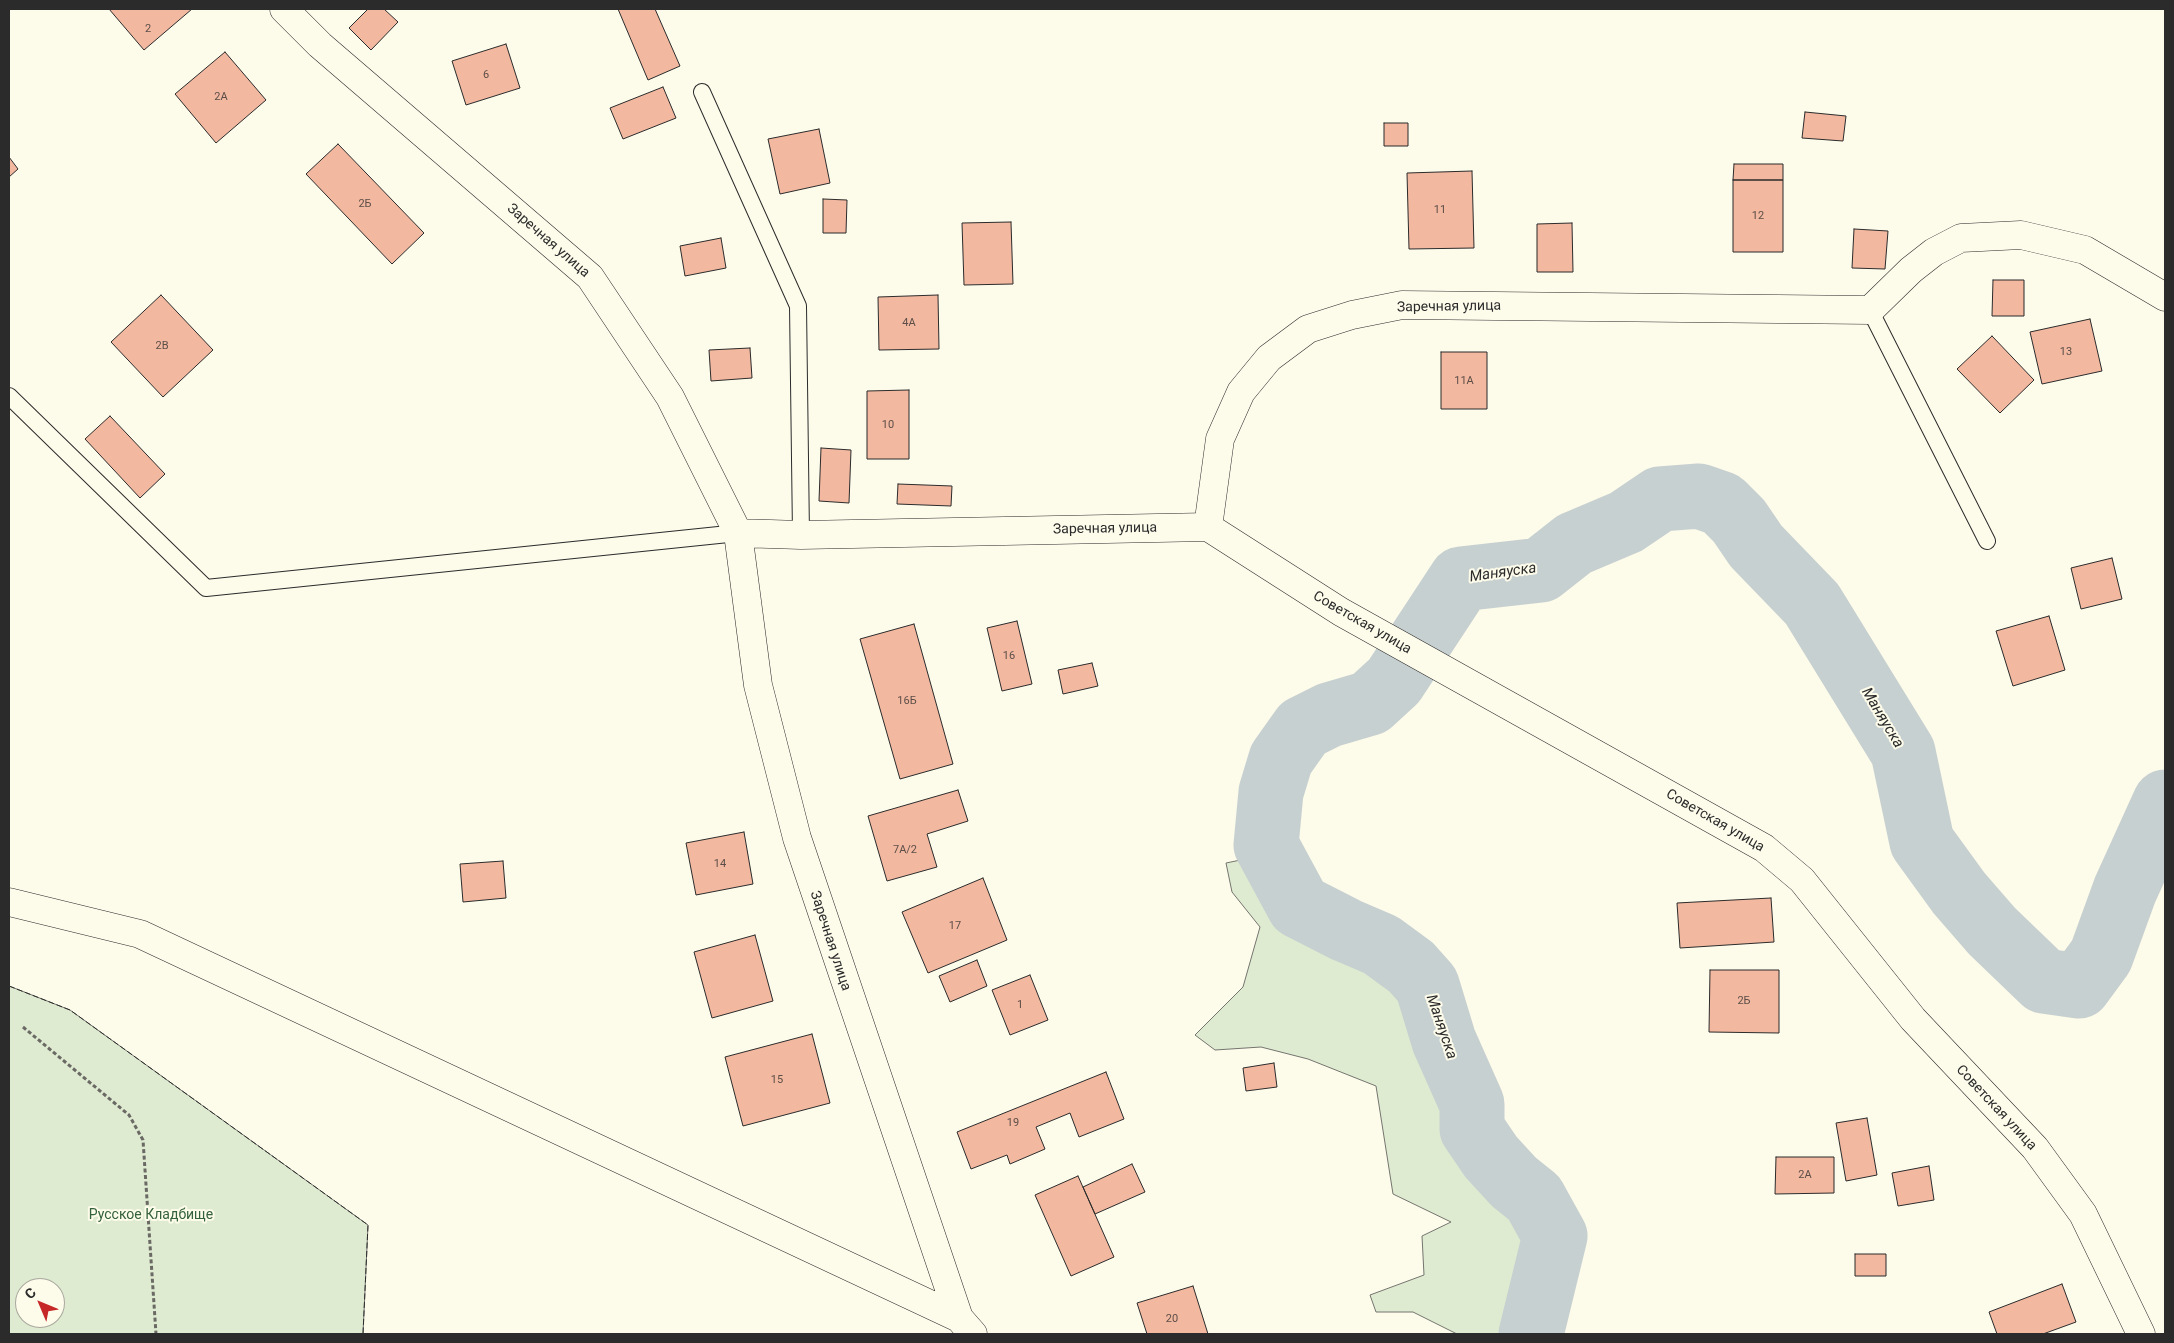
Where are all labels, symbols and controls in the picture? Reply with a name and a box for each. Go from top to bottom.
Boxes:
house number: 2 [145,22,151,36]
house number: 6 [483,68,489,82]
house number: 2А [214,90,228,104]
house number: 2Б [358,197,372,211]
street label: Заречная улица [503,201,593,281]
house number: 11 [1434,203,1446,217]
house number: 12 [1752,209,1764,223]
street label: Заречная улица [1397,298,1501,316]
house number: 4А [902,316,916,330]
house number: 2В [155,339,169,353]
house number: 13 [2060,345,2072,359]
house number: 11А [1454,374,1474,388]
house number: 10 [882,418,894,432]
street label: Заречная улица [1053,520,1157,538]
water label: Маняуска [1468,559,1538,587]
street label: Советская улица [1310,588,1414,658]
house number: 16 [1003,649,1015,663]
water label: Маняуска [1857,685,1907,751]
house number: 16Б [897,694,917,708]
street label: Советская улица [1663,786,1767,856]
house number: 7А/2 [893,843,917,857]
house number: 14 [714,857,726,871]
street label: Заречная улица [806,889,854,993]
house number: 17 [949,919,961,933]
water label: Маняуска [1422,992,1460,1062]
house number: 2Б [1737,994,1751,1008]
house number: 1 [1017,998,1023,1012]
street label: Советская улица [1952,1062,2040,1154]
house number: 15 [771,1073,783,1087]
house number: 19 [1007,1116,1019,1130]
house number: 2А [1798,1168,1812,1182]
park label: Русское Кладбище [89,1207,213,1223]
north arrow [15,1278,65,1328]
text: С [21,1284,39,1302]
house number: 20 [1166,1312,1178,1326]

